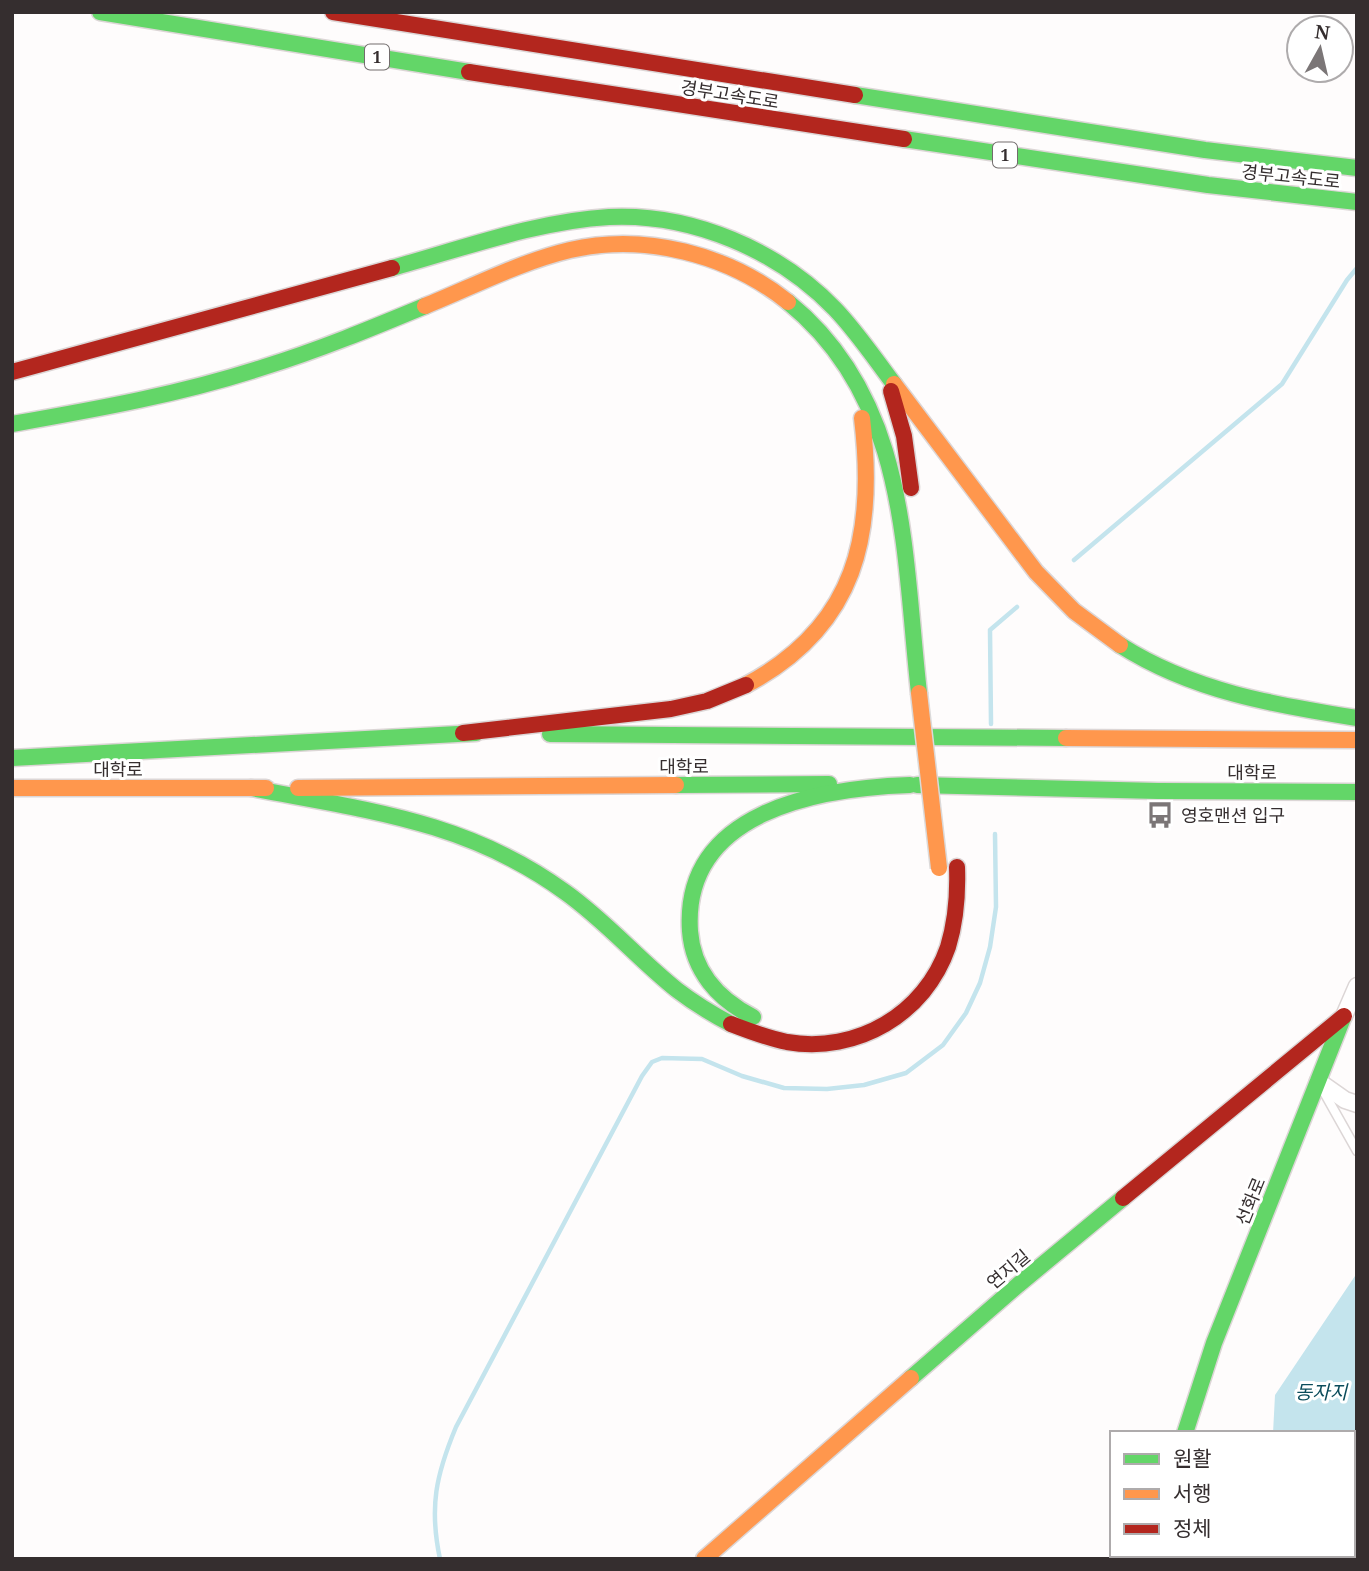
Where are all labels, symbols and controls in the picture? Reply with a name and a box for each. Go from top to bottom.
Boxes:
north arrow [1285,14,1355,84]
text: N [1313,18,1332,46]
road number: 1 [365,44,389,69]
street label: 경부고속도로 [679,74,781,114]
road number: 1 [993,142,1017,168]
street label: 경부고속도로 [1240,159,1342,193]
street label: 대학로 [659,754,709,778]
street label: 대학로 [93,757,143,781]
street label: 대학로 [1227,760,1277,784]
bus stop icon: 영호맨션 입구 [1145,800,1175,830]
place label: 영호맨션 입구 [1181,803,1285,827]
street label: 선화로 [1230,1173,1270,1229]
street label: 연지길 [981,1244,1035,1294]
water label: 동자지 [1295,1379,1349,1405]
legend [1110,1431,1355,1557]
text: 원활 [1173,1444,1212,1472]
text: 서행 [1173,1479,1212,1507]
text: 정체 [1173,1514,1212,1542]

